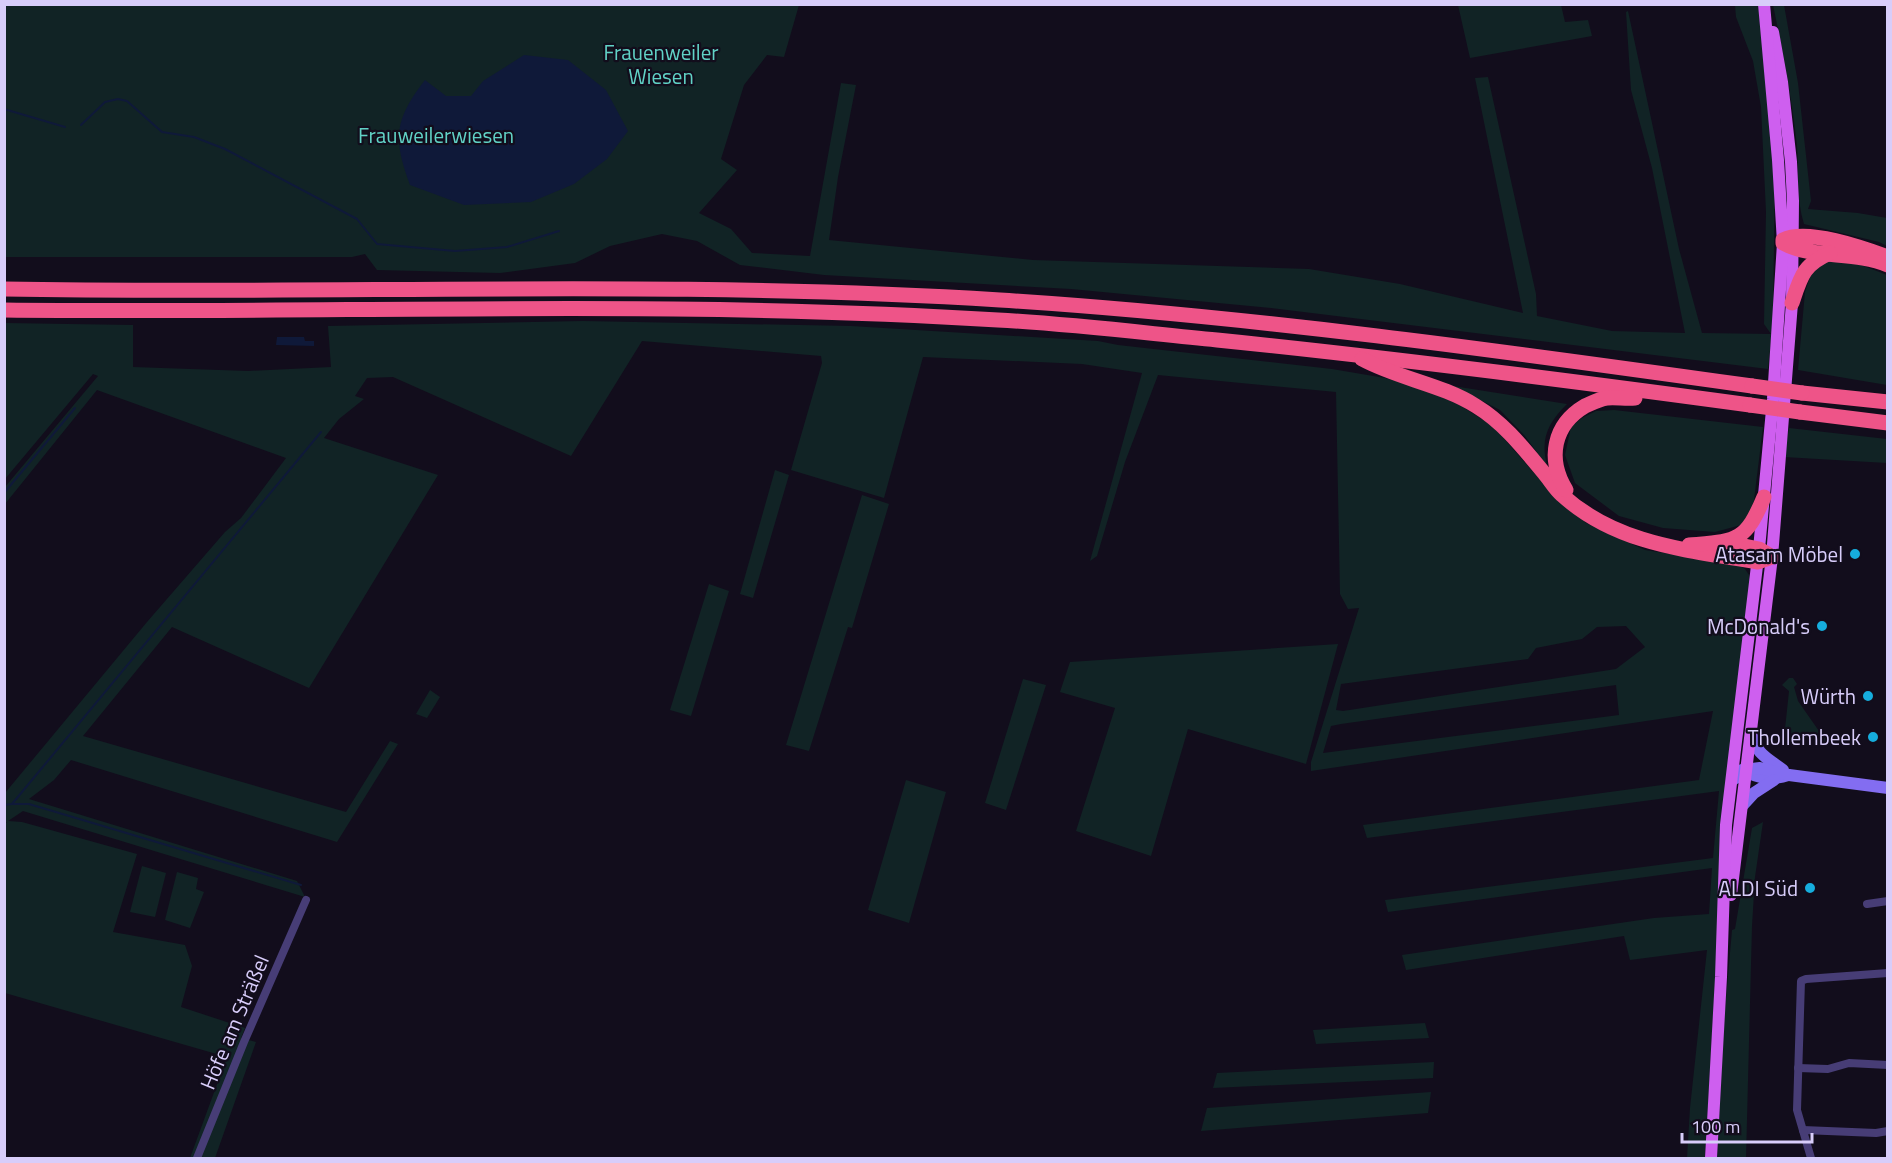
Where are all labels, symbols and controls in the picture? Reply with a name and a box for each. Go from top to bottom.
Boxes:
park label: Frauenweiler Wiesen [603,36,719,92]
park label: Frauweilerwiesen [358,119,514,151]
place label: Atasam Möbel [1715,538,1843,570]
marker: Atasam Möbel [1848,547,1862,561]
place label: McDonald's [1707,610,1810,642]
marker: McDonald's [1815,619,1829,633]
place label: Würth [1801,680,1856,712]
marker: Würth [1861,689,1875,703]
place label: Thollembeek [1747,721,1861,753]
marker: Thollembeek [1866,730,1880,744]
place label: ALDI Süd [1718,872,1798,904]
marker: ALDI Süd [1803,881,1817,895]
street label: Höfe am Sträßel [191,950,277,1094]
scale bar [1682,1106,1812,1144]
text: 100 m [1691,1113,1740,1140]

